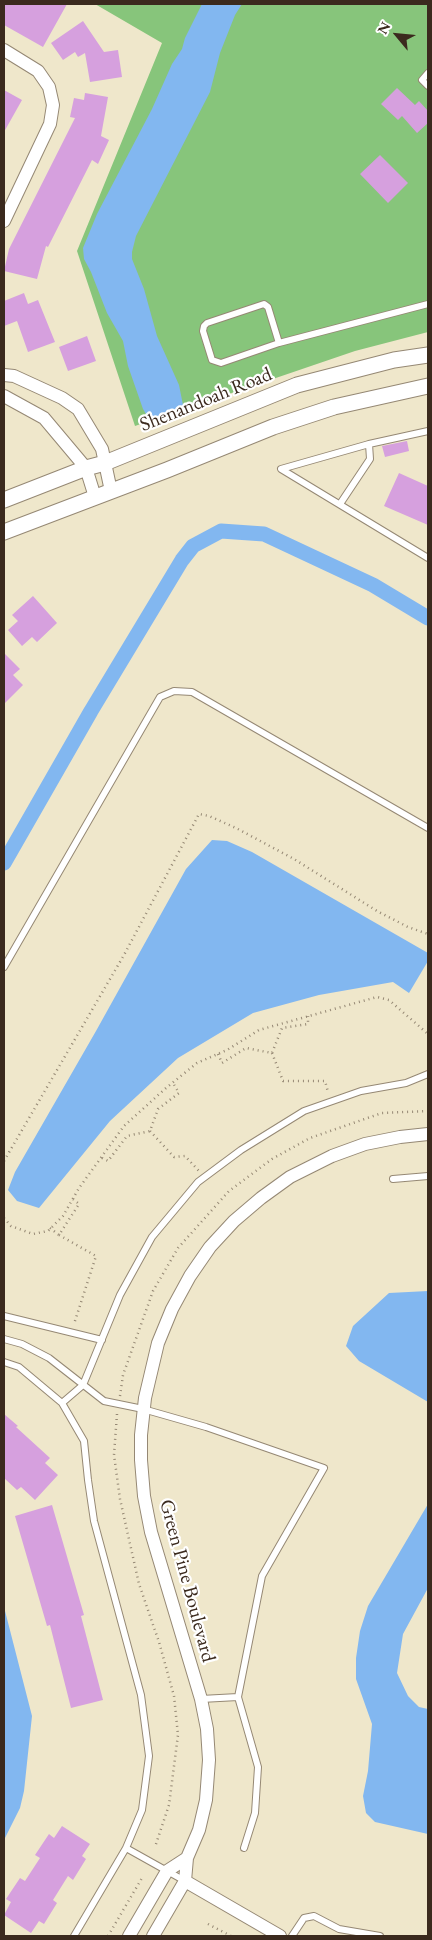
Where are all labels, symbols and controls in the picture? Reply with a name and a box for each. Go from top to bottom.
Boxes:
north arrow [372,10,422,60]
text: N [373,19,394,37]
street label: Shenandoah Road [136,363,276,437]
street label: Green Pine Boulevard [154,1497,220,1665]

